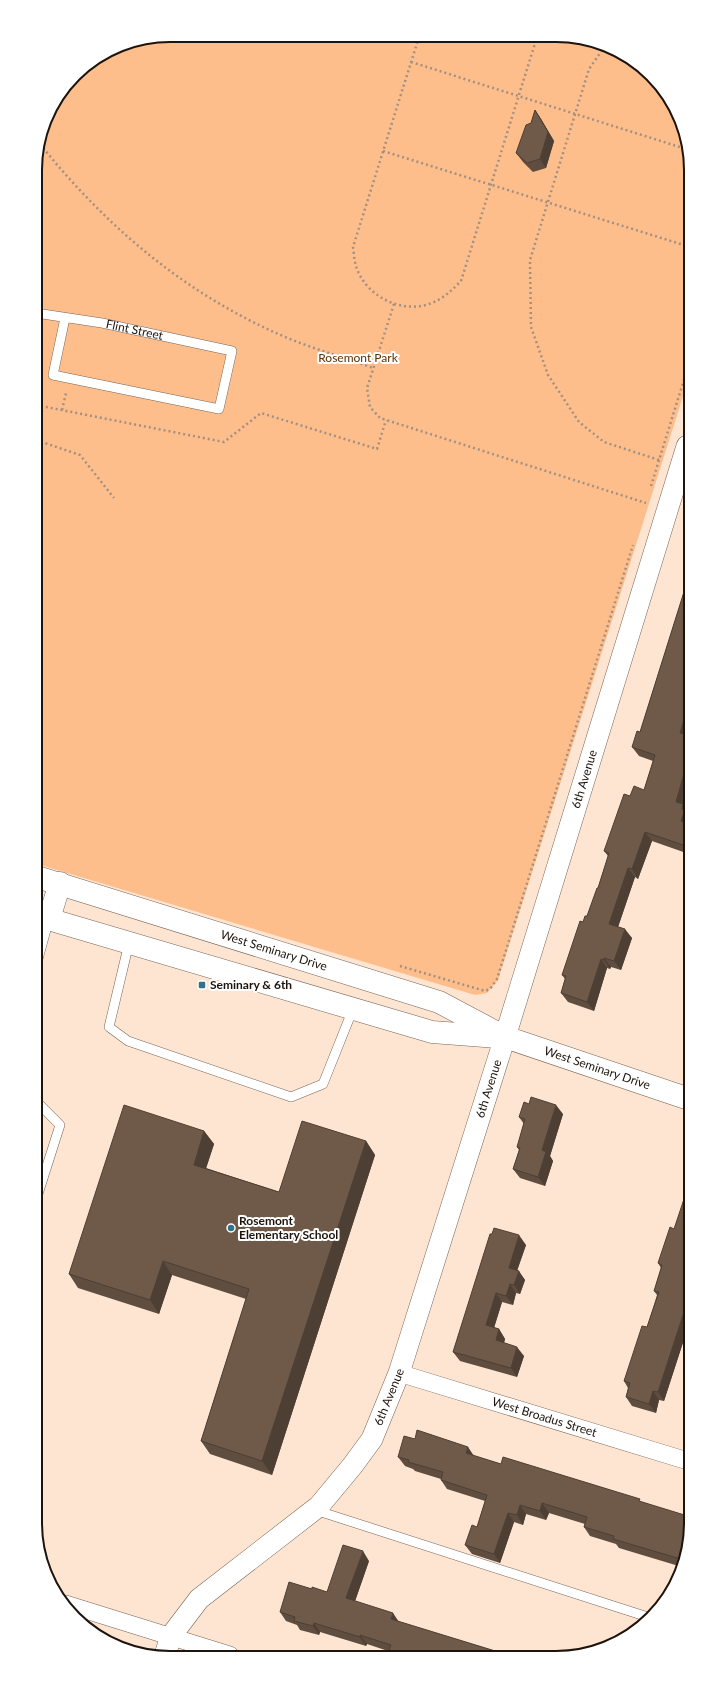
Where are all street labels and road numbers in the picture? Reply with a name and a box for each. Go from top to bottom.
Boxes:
street label: Flint Street [105,316,165,343]
street label: 6th Avenue [568,748,600,810]
street label: West Seminary Drive [219,927,329,974]
street label: West Seminary Drive [542,1043,652,1092]
street label: 6th Avenue [472,1058,504,1120]
street label: 6th Avenue [370,1366,407,1428]
street label: West Broadus Street [490,1394,599,1440]

